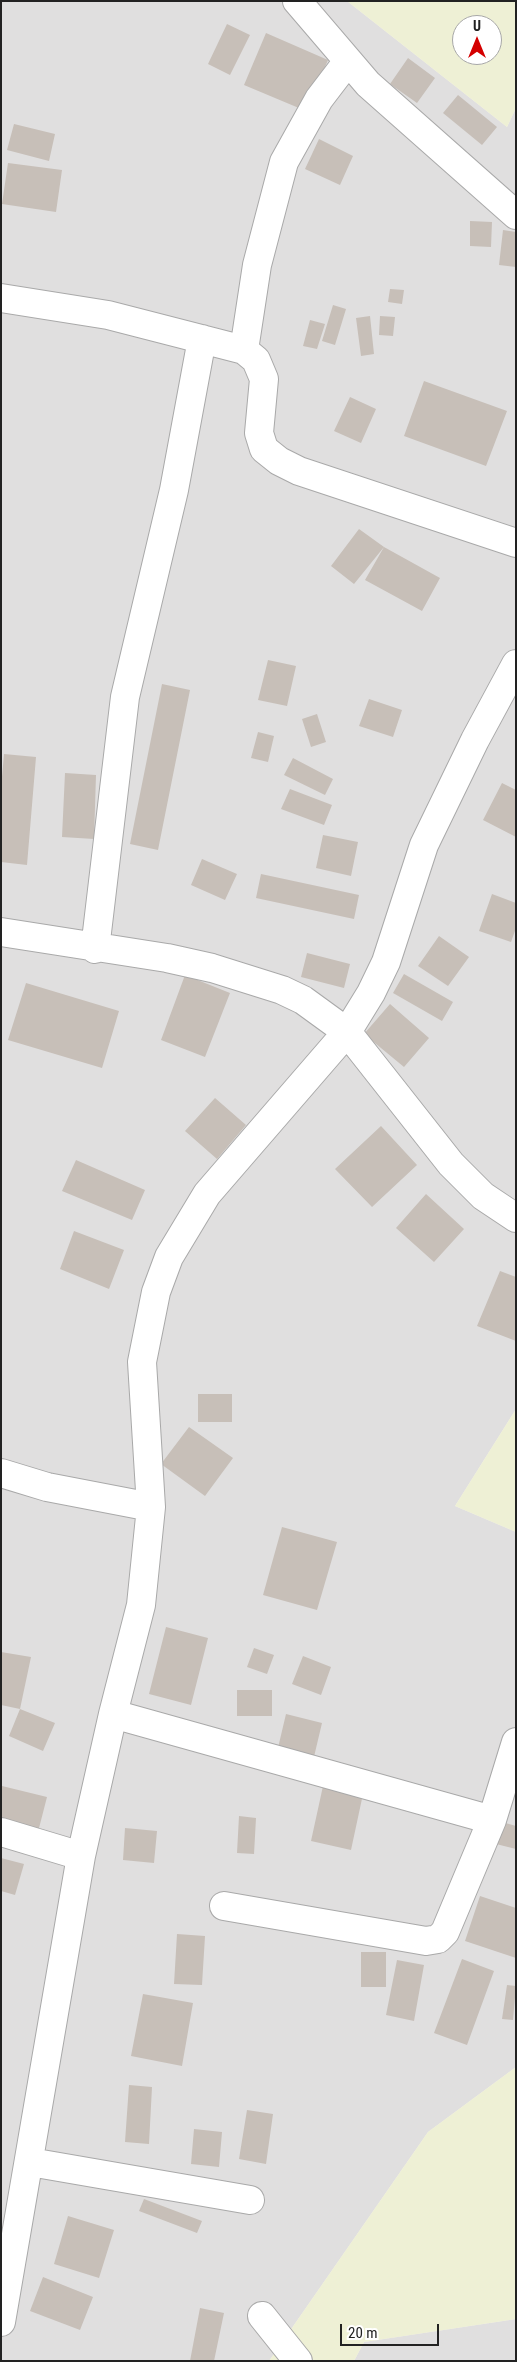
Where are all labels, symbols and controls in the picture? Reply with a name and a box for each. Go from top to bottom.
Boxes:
north arrow [452,15,502,65]
text: U [473,18,481,34]
scale bar [342,2314,441,2346]
text: 20 m [348,2324,378,2342]

